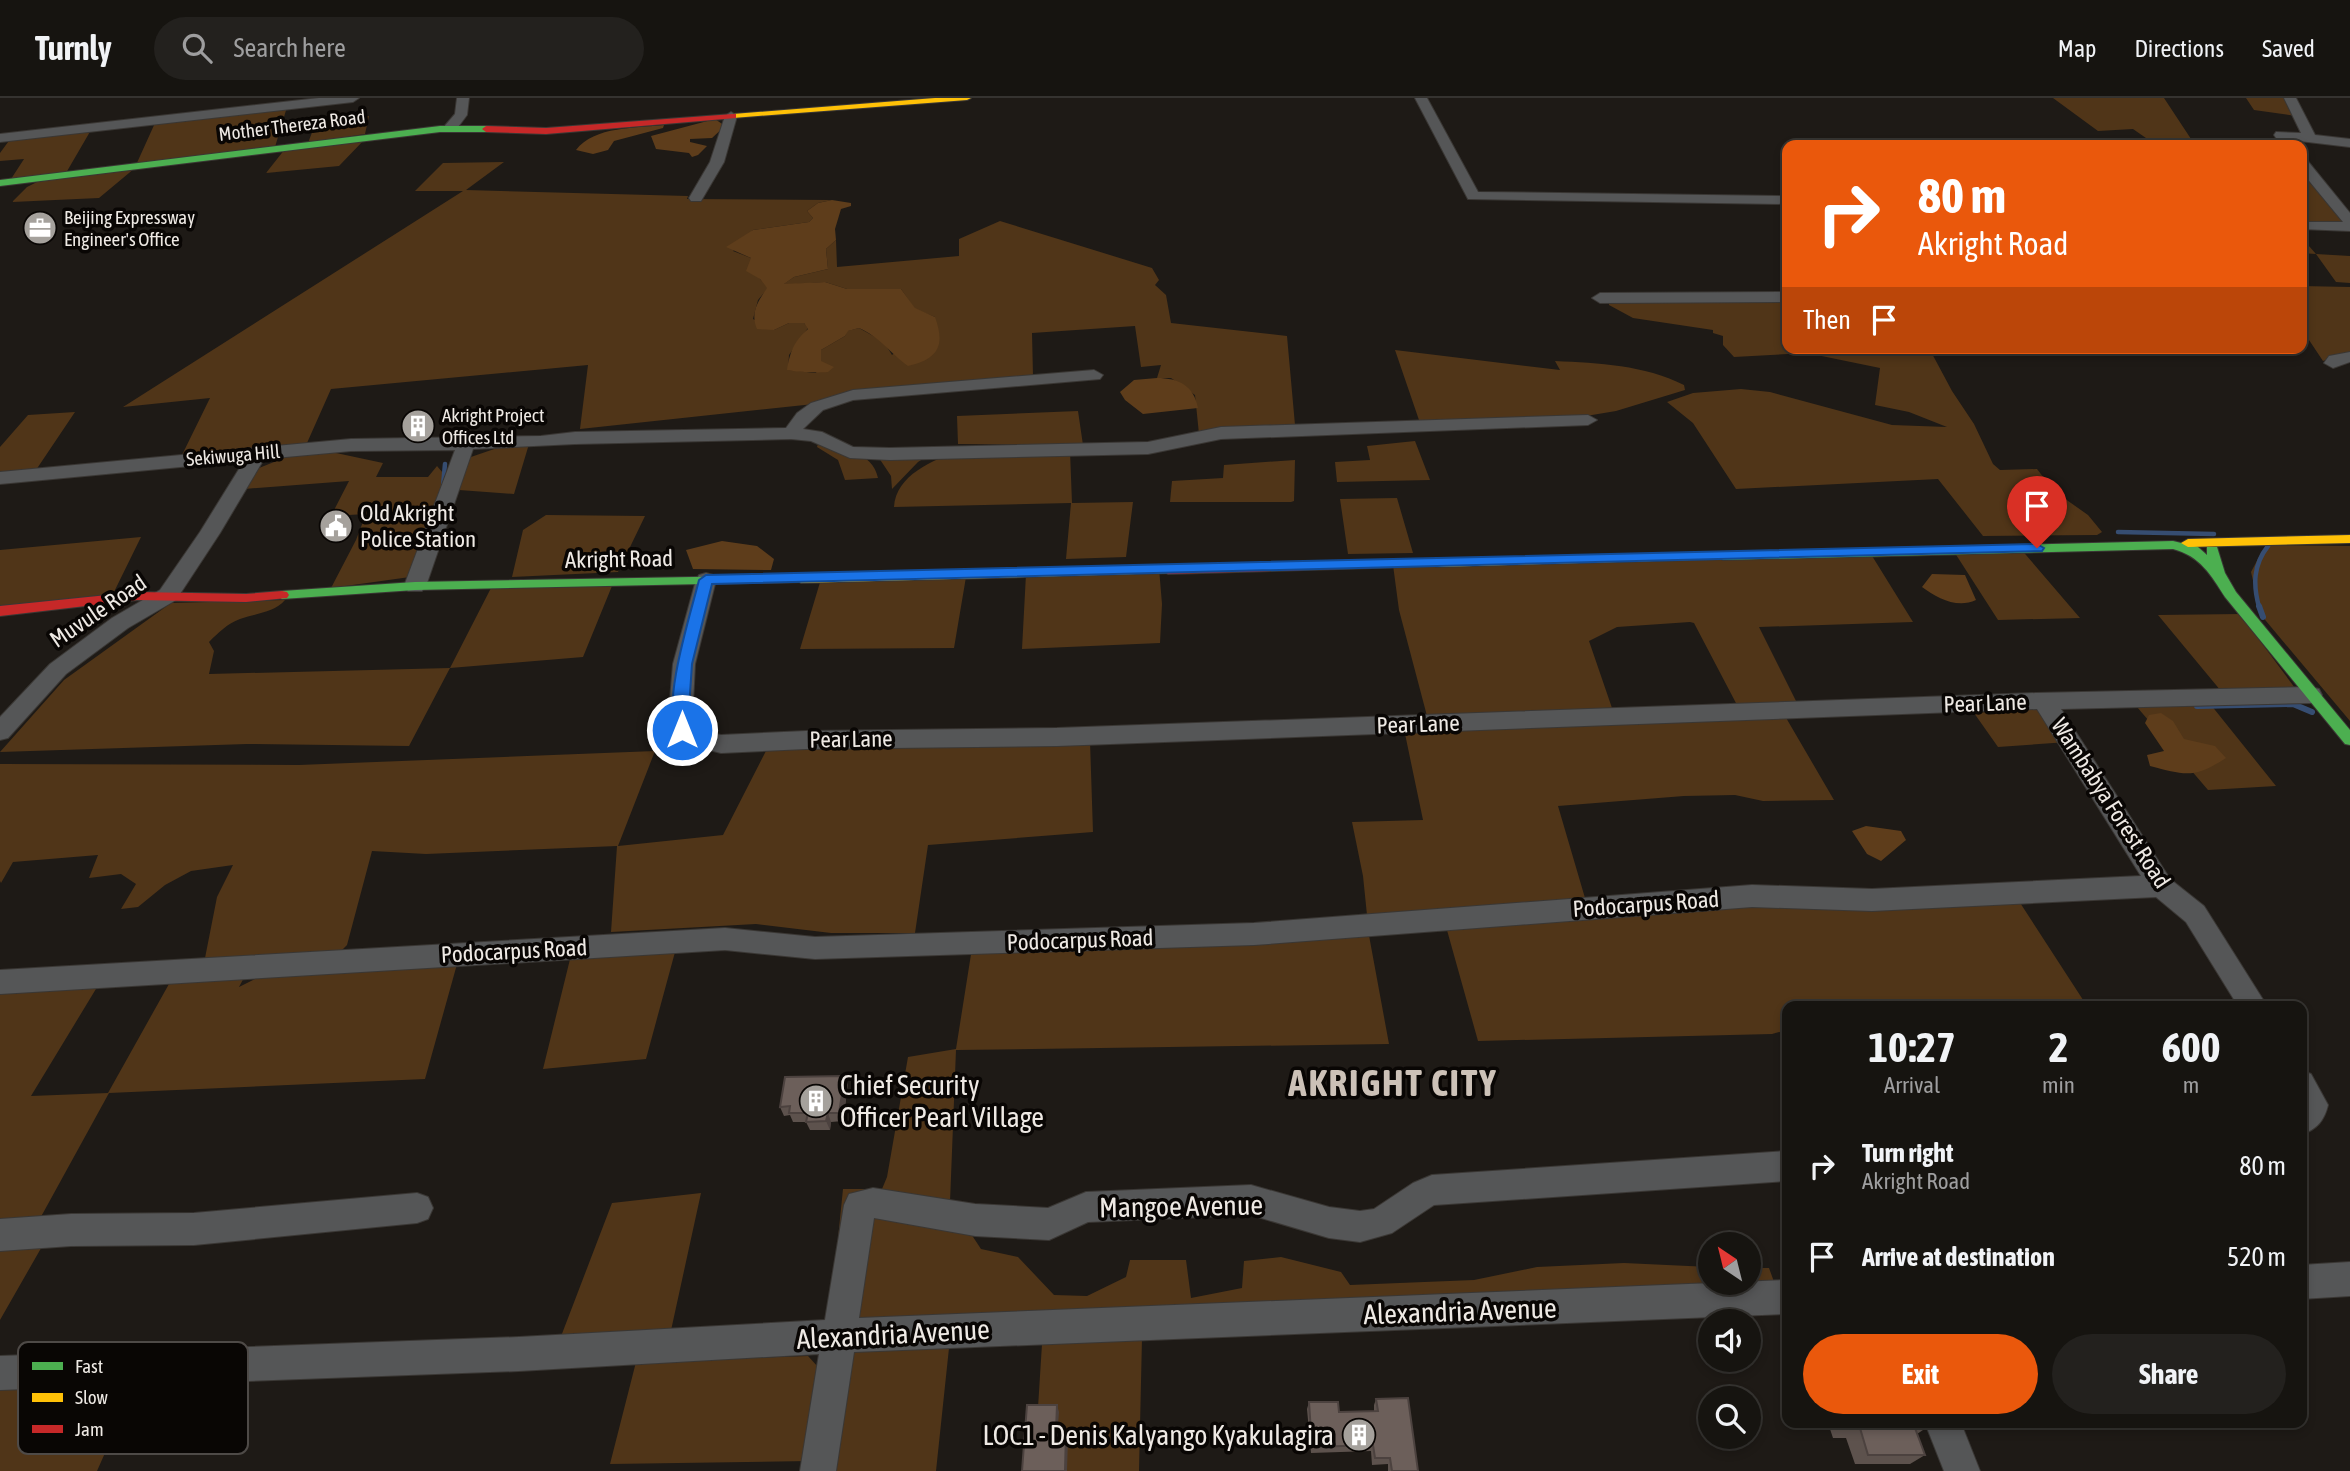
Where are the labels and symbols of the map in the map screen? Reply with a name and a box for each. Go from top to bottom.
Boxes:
street label: Mother Thereza Road [217,105,367,145]
place label: Beijing Expressway Engineer's Office [64,206,195,250]
office icon: Beijing Expressway Engineer's Office [21,209,59,247]
place label: Akright Project Offices Ltd [442,404,544,448]
building icon: Akright Project Offices Ltd [399,407,437,445]
street label: Sekiwuga Hill [185,440,281,470]
pin [2007,476,2067,548]
place label: Old Akright Police Station [360,500,476,552]
public building icon: Old Akright Police Station [317,507,355,545]
street label: Akright Road [565,545,673,573]
street label: Muvule Road [45,569,151,653]
street label: Pear Lane [1943,689,2027,717]
position arrow [645,693,719,767]
street label: Pear Lane [1376,710,1460,738]
street label: Wambabya Forest Road [2046,713,2176,893]
street label: Pear Lane [809,725,893,753]
street label: Podocarpus Road [1572,886,1720,922]
street label: Podocarpus Road [1006,924,1154,956]
street label: Podocarpus Road [440,934,588,968]
district label: AKRIGHT CITY [1287,1061,1498,1104]
place label: Chief Security Officer Pearl Village [840,1069,1044,1133]
building icon: Chief Security Officer Pearl Village [797,1082,835,1120]
street label: Mangoe Avenue [1099,1189,1263,1223]
north arrow [1698,1232,1760,1295]
street label: Alexandria Avenue [1363,1292,1557,1330]
street label: Alexandria Avenue [796,1313,990,1355]
legend [18,1342,248,1454]
text: Fast [75,1355,103,1377]
text: Slow [75,1386,109,1408]
building icon: LOC1 - Denis Kalyango Kyakulagira [1340,1416,1378,1454]
text: Jam [75,1418,104,1440]
place label: LOC1 - Denis Kalyango Kyakulagira [983,1419,1334,1451]

